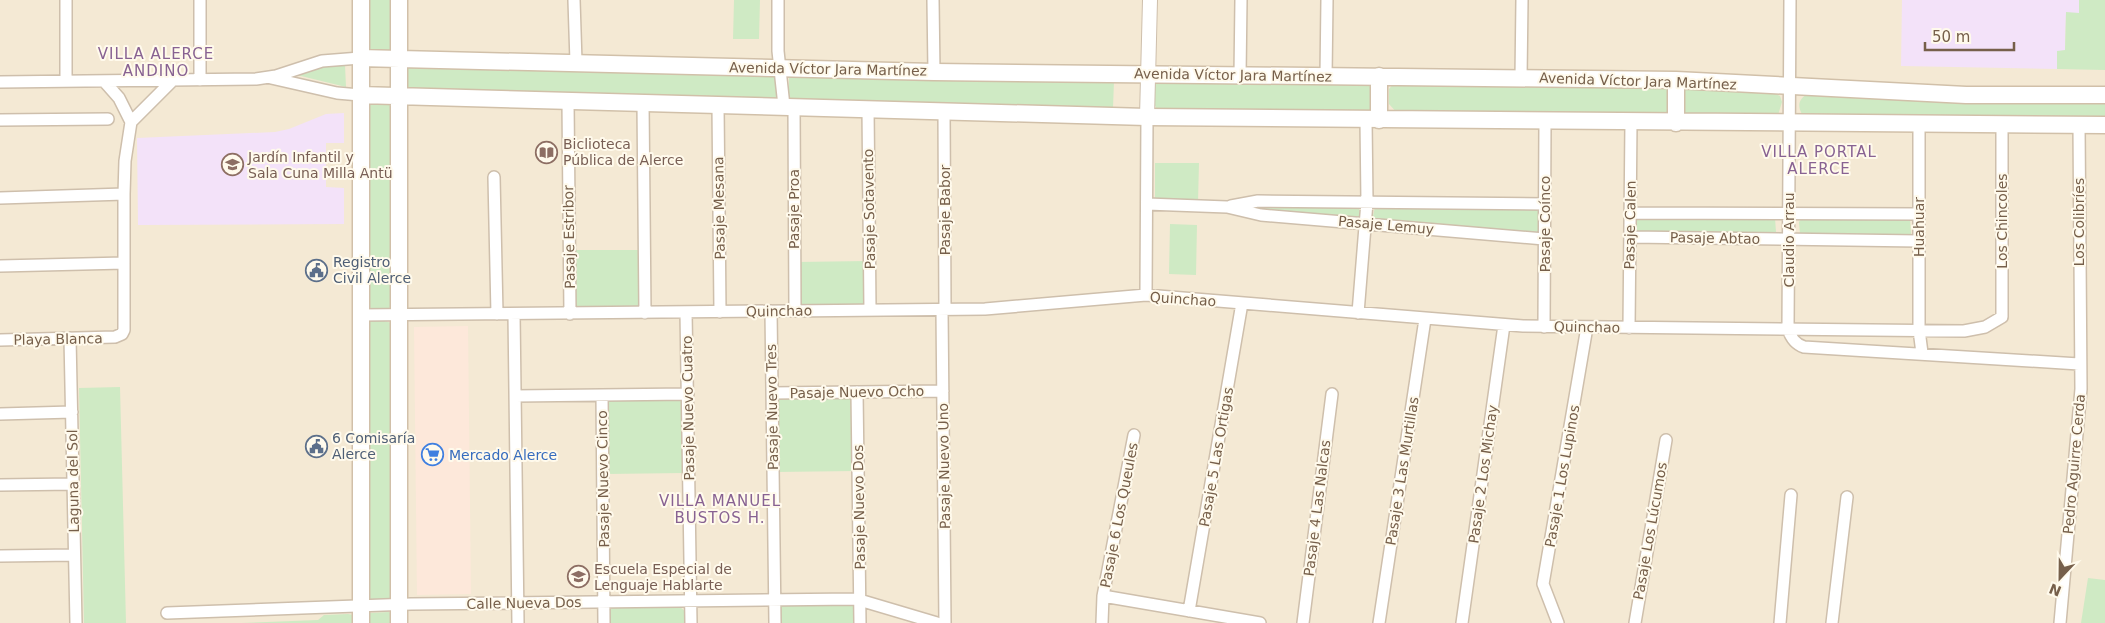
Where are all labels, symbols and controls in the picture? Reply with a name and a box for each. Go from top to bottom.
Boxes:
scale bar [1925,20,2014,52]
text: 50 m [1932,28,1970,46]
district label: VILLA ALERCE ANDINO [98,45,214,80]
street label: Avenida Víctor Jara Martínez [729,59,927,79]
street label: Avenida Víctor Jara Martínez [1134,65,1332,85]
street label: Avenida Víctor Jara Martínez [1539,70,1737,92]
place label: Biclioteca Pública de Alerce [563,136,683,168]
library icon: Biclioteca Pública de Alerce [535,140,559,164]
district label: VILLA PORTAL ALERCE [1761,143,1877,178]
place label: Jardín Infantil y Sala Cuna Milla Antü [247,149,393,181]
street label: Pasaje Sotavento [860,149,878,269]
school or university icon: Jardín Infantil y Sala Cuna Milla Antü [220,153,244,177]
street label: Pasaje Mesana [710,156,728,260]
street label: Pasaje Babor [937,164,953,255]
street label: Pasaje Proa [786,169,802,249]
street label: Los Chincoles [1994,173,2010,269]
street label: Pasaje Coínco [1537,176,1553,272]
street label: Los Colibríes [2071,178,2087,266]
street label: Pasaje Calen [1621,180,1639,270]
street label: Pasaje Estribor [560,185,578,289]
street label: Claudio Arrau [1781,192,1797,288]
street label: Huahuar [1911,197,1927,257]
street label: Pasaje Lemuy [1337,213,1435,237]
street label: Pasaje Abtao [1670,229,1760,247]
place label: Registro Civil Alerce [333,254,411,286]
public building icon: Registro Civil Alerce [305,258,329,282]
street label: Quinchao [1149,289,1217,309]
street label: Quinchao [746,302,812,320]
street label: Quinchao [1554,318,1620,336]
street label: Playa Blanca [13,330,103,348]
street label: Pasaje Nuevo Cuatro [679,335,697,481]
street label: Pasaje Nuevo Tres [763,344,781,470]
street label: Pasaje Nuevo Ocho [790,383,924,401]
street label: Pasaje 5 Las Ortigas [1196,386,1236,528]
street label: Pedro Aguirre Cerda [2060,393,2088,535]
street label: Pasaje 3 Las Murtillas [1382,395,1422,547]
street label: Pasaje Nuevo Uno [935,403,953,529]
street label: Pasaje 2 Los Michay [1465,404,1501,544]
street label: Pasaje 1 Los Lupinos [1542,404,1582,548]
street label: Pasaje Nuevo Cinco [594,410,612,548]
street label: Laguna del Sol [64,429,82,533]
place label: 6 Comisaría Alerce [332,430,415,462]
public building icon: 6 Comisaría Alerce [304,434,328,458]
street label: Pasaje 4 Las Nalcas [1301,439,1333,577]
street label: Pasaje 6 Los Queules [1097,441,1141,589]
supermarket icon: Mercado Alerce [421,443,445,467]
street label: Pasaje Nuevo Dos [850,444,868,570]
place label: Mercado Alerce [449,447,557,463]
street label: Pasaje Los Lúcumos [1630,461,1670,601]
district label: VILLA MANUEL BUSTOS H. [659,492,781,527]
north arrow [2035,553,2085,603]
place label: Escuela Especial de Lenguaje Hablarte [594,561,732,593]
school or university icon: Escuela Especial de Lenguaje Hablarte [566,565,590,589]
text: N [2047,580,2064,600]
street label: Calle Nueva Dos [466,594,582,612]

